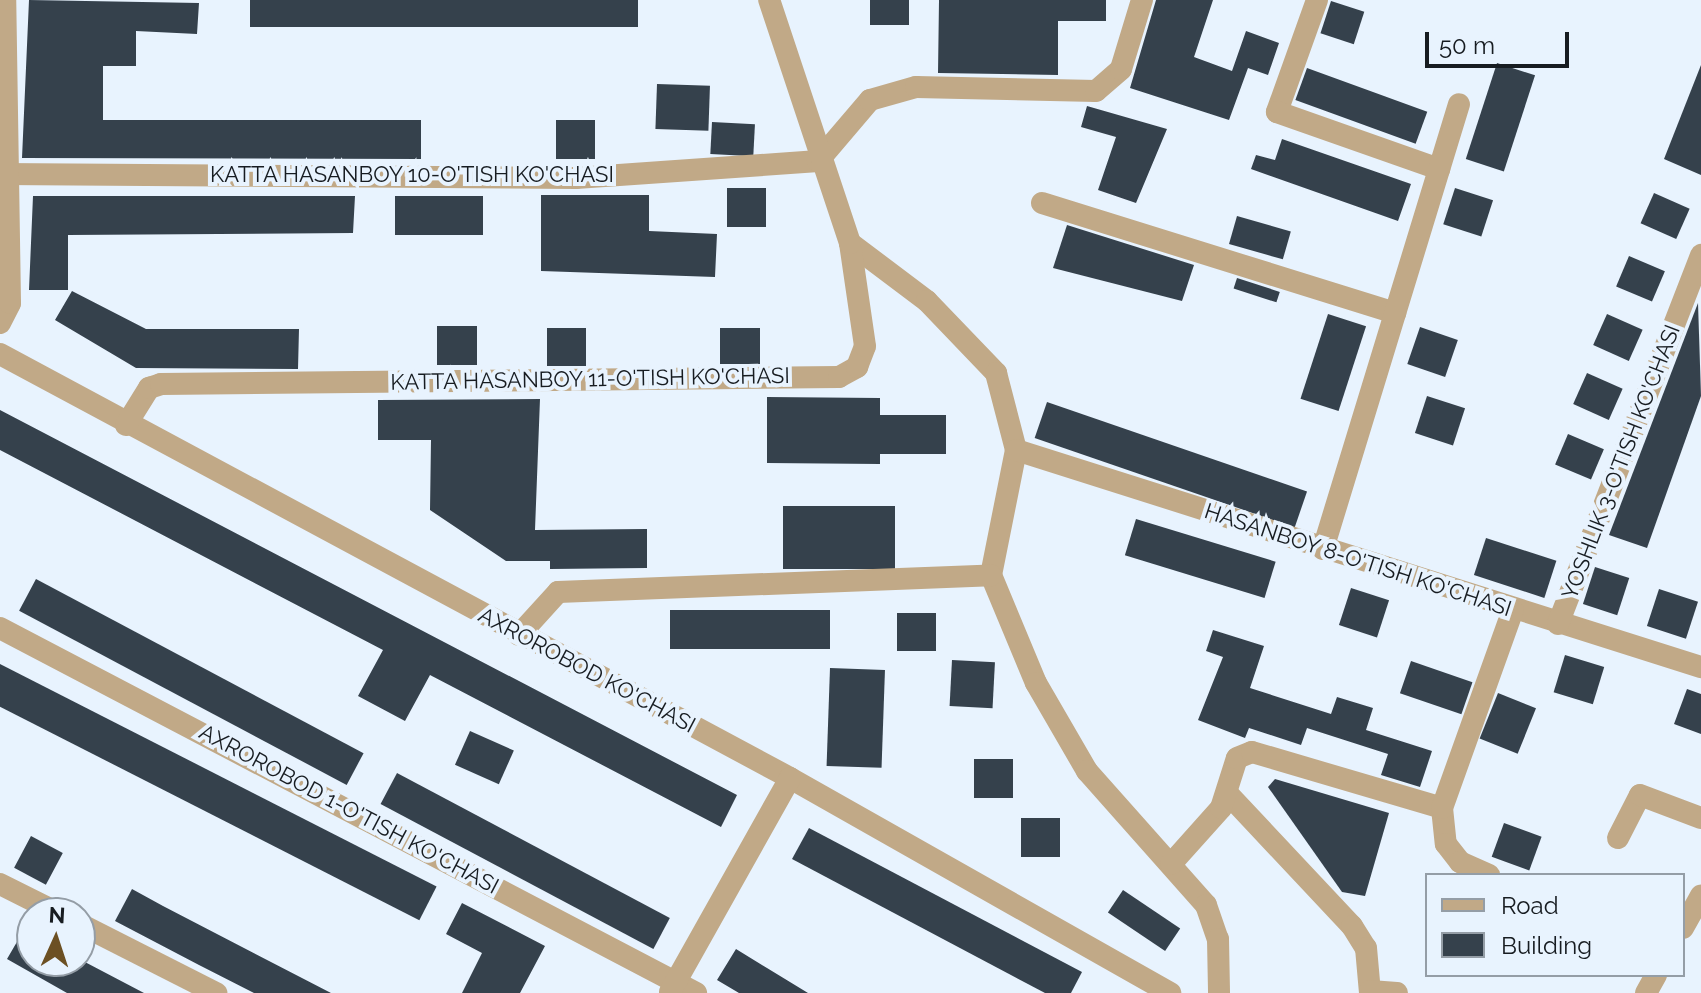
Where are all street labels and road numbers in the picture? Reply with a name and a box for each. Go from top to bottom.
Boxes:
street label: KATTA HASANBOY 10-O'TISH KO'CHASI [209,162,615,188]
street label: YOSHLIK 3-O'TISH KO'CHASI [1556,321,1686,603]
street label: KATTA HASANBOY 11-O'TISH KO'CHASI [389,362,791,396]
street label: HASANBOY 8-O'TISH KO'CHASI [1201,498,1515,622]
street label: AXROROBOD KO'CHASI [474,602,700,738]
street label: AXROROBOD 1-O'TISH KO'CHASI [195,719,503,899]

